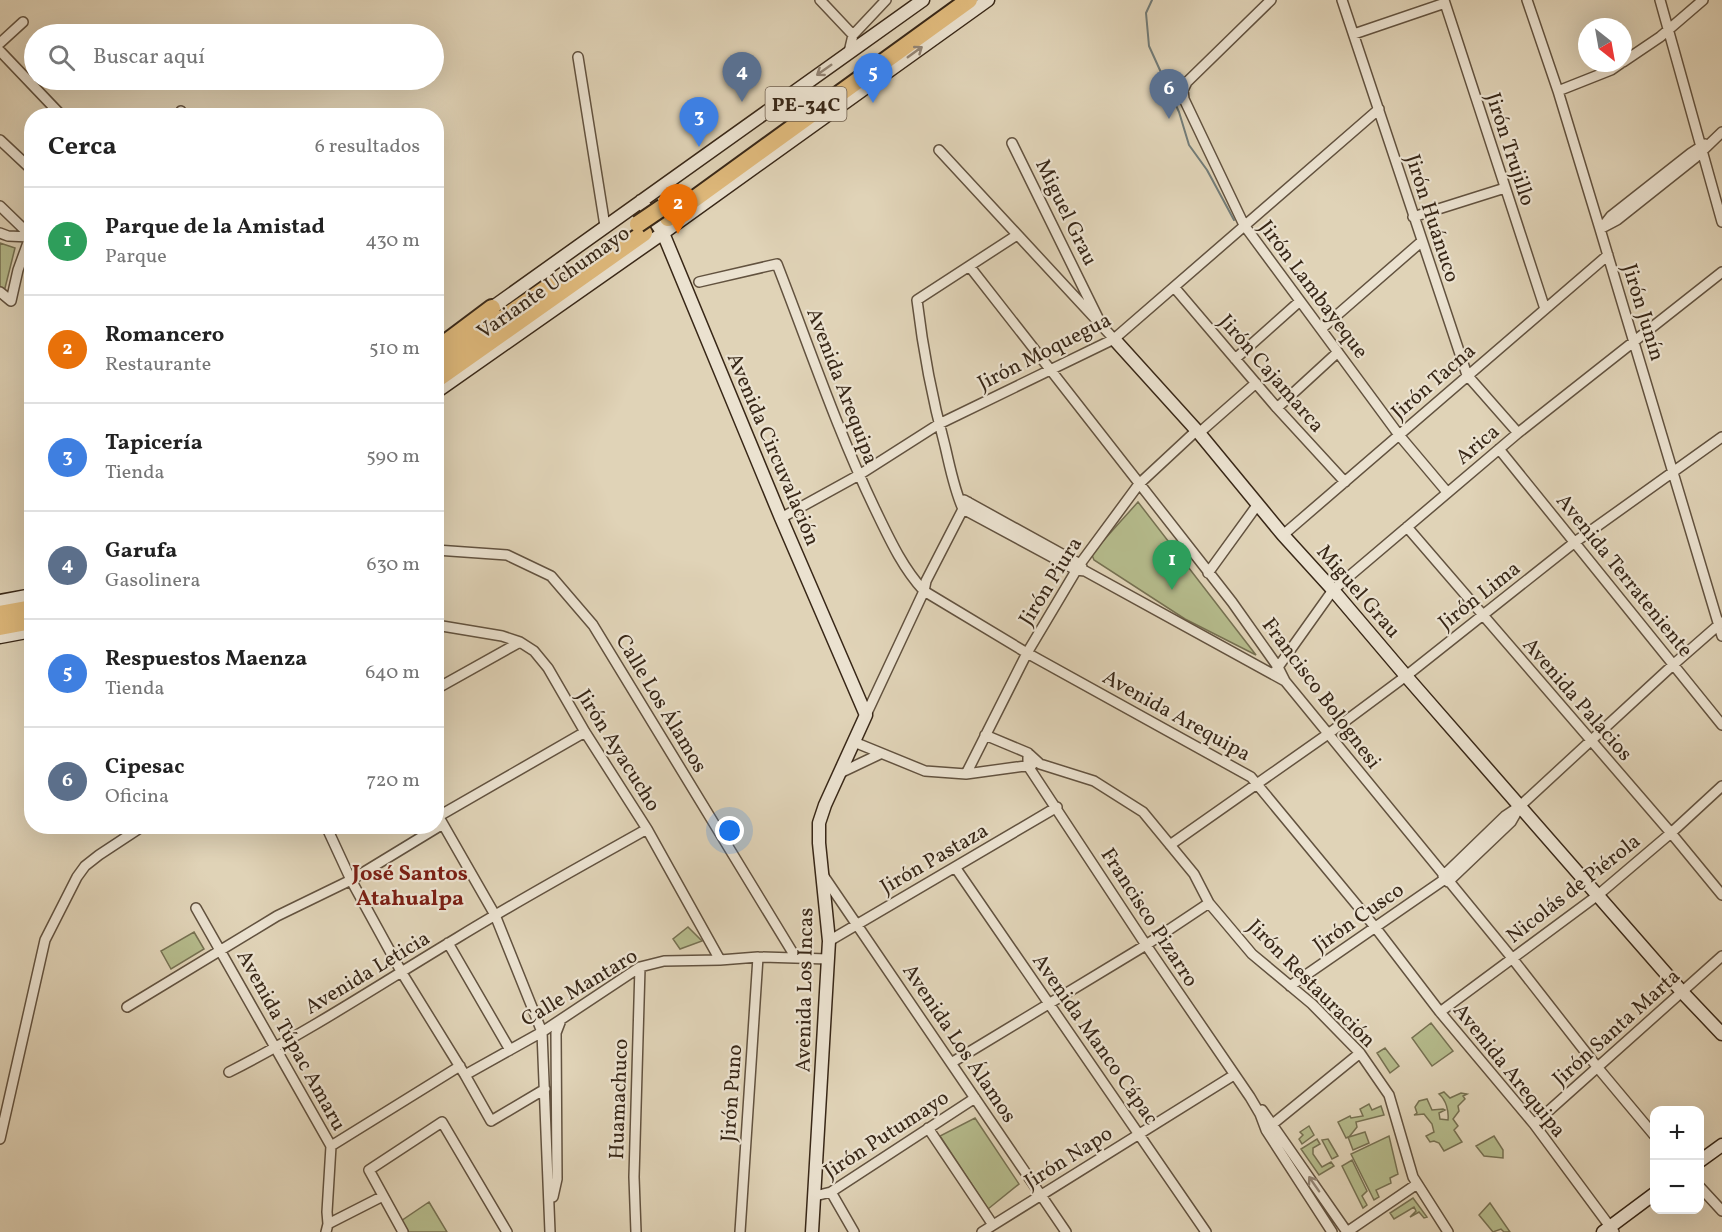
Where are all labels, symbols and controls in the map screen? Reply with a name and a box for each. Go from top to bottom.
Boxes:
north arrow [1578,18,1632,72]
search box [24,24,444,90]
icon: search [45,41,78,74]
text: Buscar aquí [93,42,205,73]
one-way arrow [907,46,923,58]
pin: 4 [722,52,762,102]
pin: 5 [854,54,892,103]
one-way arrow [816,64,832,76]
pin: 6 [1150,70,1188,119]
road number: PE-34C [766,87,846,121]
street label: Jirón Trujillo [1478,89,1542,210]
pin: 3 [680,98,718,147]
text: Cerca [48,129,117,165]
text: 6 resultados [315,133,420,161]
street label: Jirón Huánuco [1397,151,1466,286]
street label: Miguel Grau [1027,154,1104,271]
pin: 2 [658,184,698,234]
text: Parque de la Amistad [105,212,325,243]
street label: Jirón Lambayeque [1251,215,1374,365]
street label: Variante Uchumayo [472,220,636,347]
text: 1 [63,227,72,255]
text: 430 m [365,227,420,255]
text: Parque [105,243,167,271]
street label: Jirón Junín [1614,260,1671,365]
street label: Avenida Arequipa [798,304,885,469]
street label: Jirón Moquegua [973,306,1117,399]
street label: Jirón Cajamarca [1211,309,1330,439]
text: Romancero [105,320,224,351]
text: 2 [62,335,73,363]
text: 510 m [369,335,420,363]
street label: Jirón Tacna [1386,337,1482,427]
street label: Avenida Circuvalación [719,349,826,550]
text: Restaurante [105,351,211,379]
street label: Arica [1450,418,1506,472]
text: Tapicería [105,428,203,459]
text: 3 [62,443,73,471]
text: 590 m [366,443,420,471]
text: Tienda [105,459,164,487]
street label: Avenida Terrateniente [1549,488,1699,664]
street label: Jirón Piura [1013,532,1090,632]
text: Garufa [105,536,177,567]
street label: Miguel Grau [1309,539,1407,645]
pin: 1 [1152,540,1192,590]
text: 4 [61,551,74,579]
text: 630 m [367,551,420,579]
street label: Jirón Lima [1433,555,1527,637]
text: Gasolinera [105,567,200,595]
street label: Francisco Bolognesi [1254,612,1387,775]
street label: Calle Los Álamos [608,629,714,779]
street label: Avenida Palacios [1515,632,1639,768]
text: Respuestos Maenza [105,644,307,675]
text: 5 [63,659,72,687]
text: 640 m [365,659,420,687]
street label: Avenida Arequipa [1097,664,1256,769]
text: Tienda [105,675,164,703]
street label: Jirón Ayacucho [569,684,667,817]
text: Cipesac [105,752,184,783]
text: 6 [62,767,73,795]
text: 720 m [366,767,420,795]
text: Oficina [105,783,169,811]
your location [715,816,744,845]
street label: Jirón Pastaza [875,817,994,902]
street label: Nicolás de Piérola [1501,828,1647,951]
street label: Francisco Pizarro [1093,843,1205,993]
district label: José Santos Atahualpa [351,859,468,915]
street label: Jirón Cusco [1308,876,1410,960]
street label: Avenida Los Incas [790,907,821,1073]
street label: Jirón Restauración [1240,913,1382,1055]
street label: Avenida Leticia [300,924,436,1022]
street label: Calle Mantaro [516,942,643,1035]
street label: Avenida Túpac Amaru [229,945,353,1136]
street label: Avenida Manco Cápac [1025,948,1165,1131]
street label: Avenida Los Álamos [895,959,1023,1129]
street label: Jirón Santa Marta [1547,963,1687,1093]
street label: Avenida Arequipa [1446,998,1572,1144]
street label: Huamachuco [603,1038,636,1160]
street label: Jirón Puno [715,1043,750,1143]
street label: Jirón Putumayo [819,1084,955,1187]
map controls [1650,1106,1704,1214]
button: + [1650,1106,1704,1160]
street label: Jirón Napo [1019,1120,1119,1197]
button: − [1650,1160,1704,1214]
one-way arrow [1308,1176,1320,1192]

